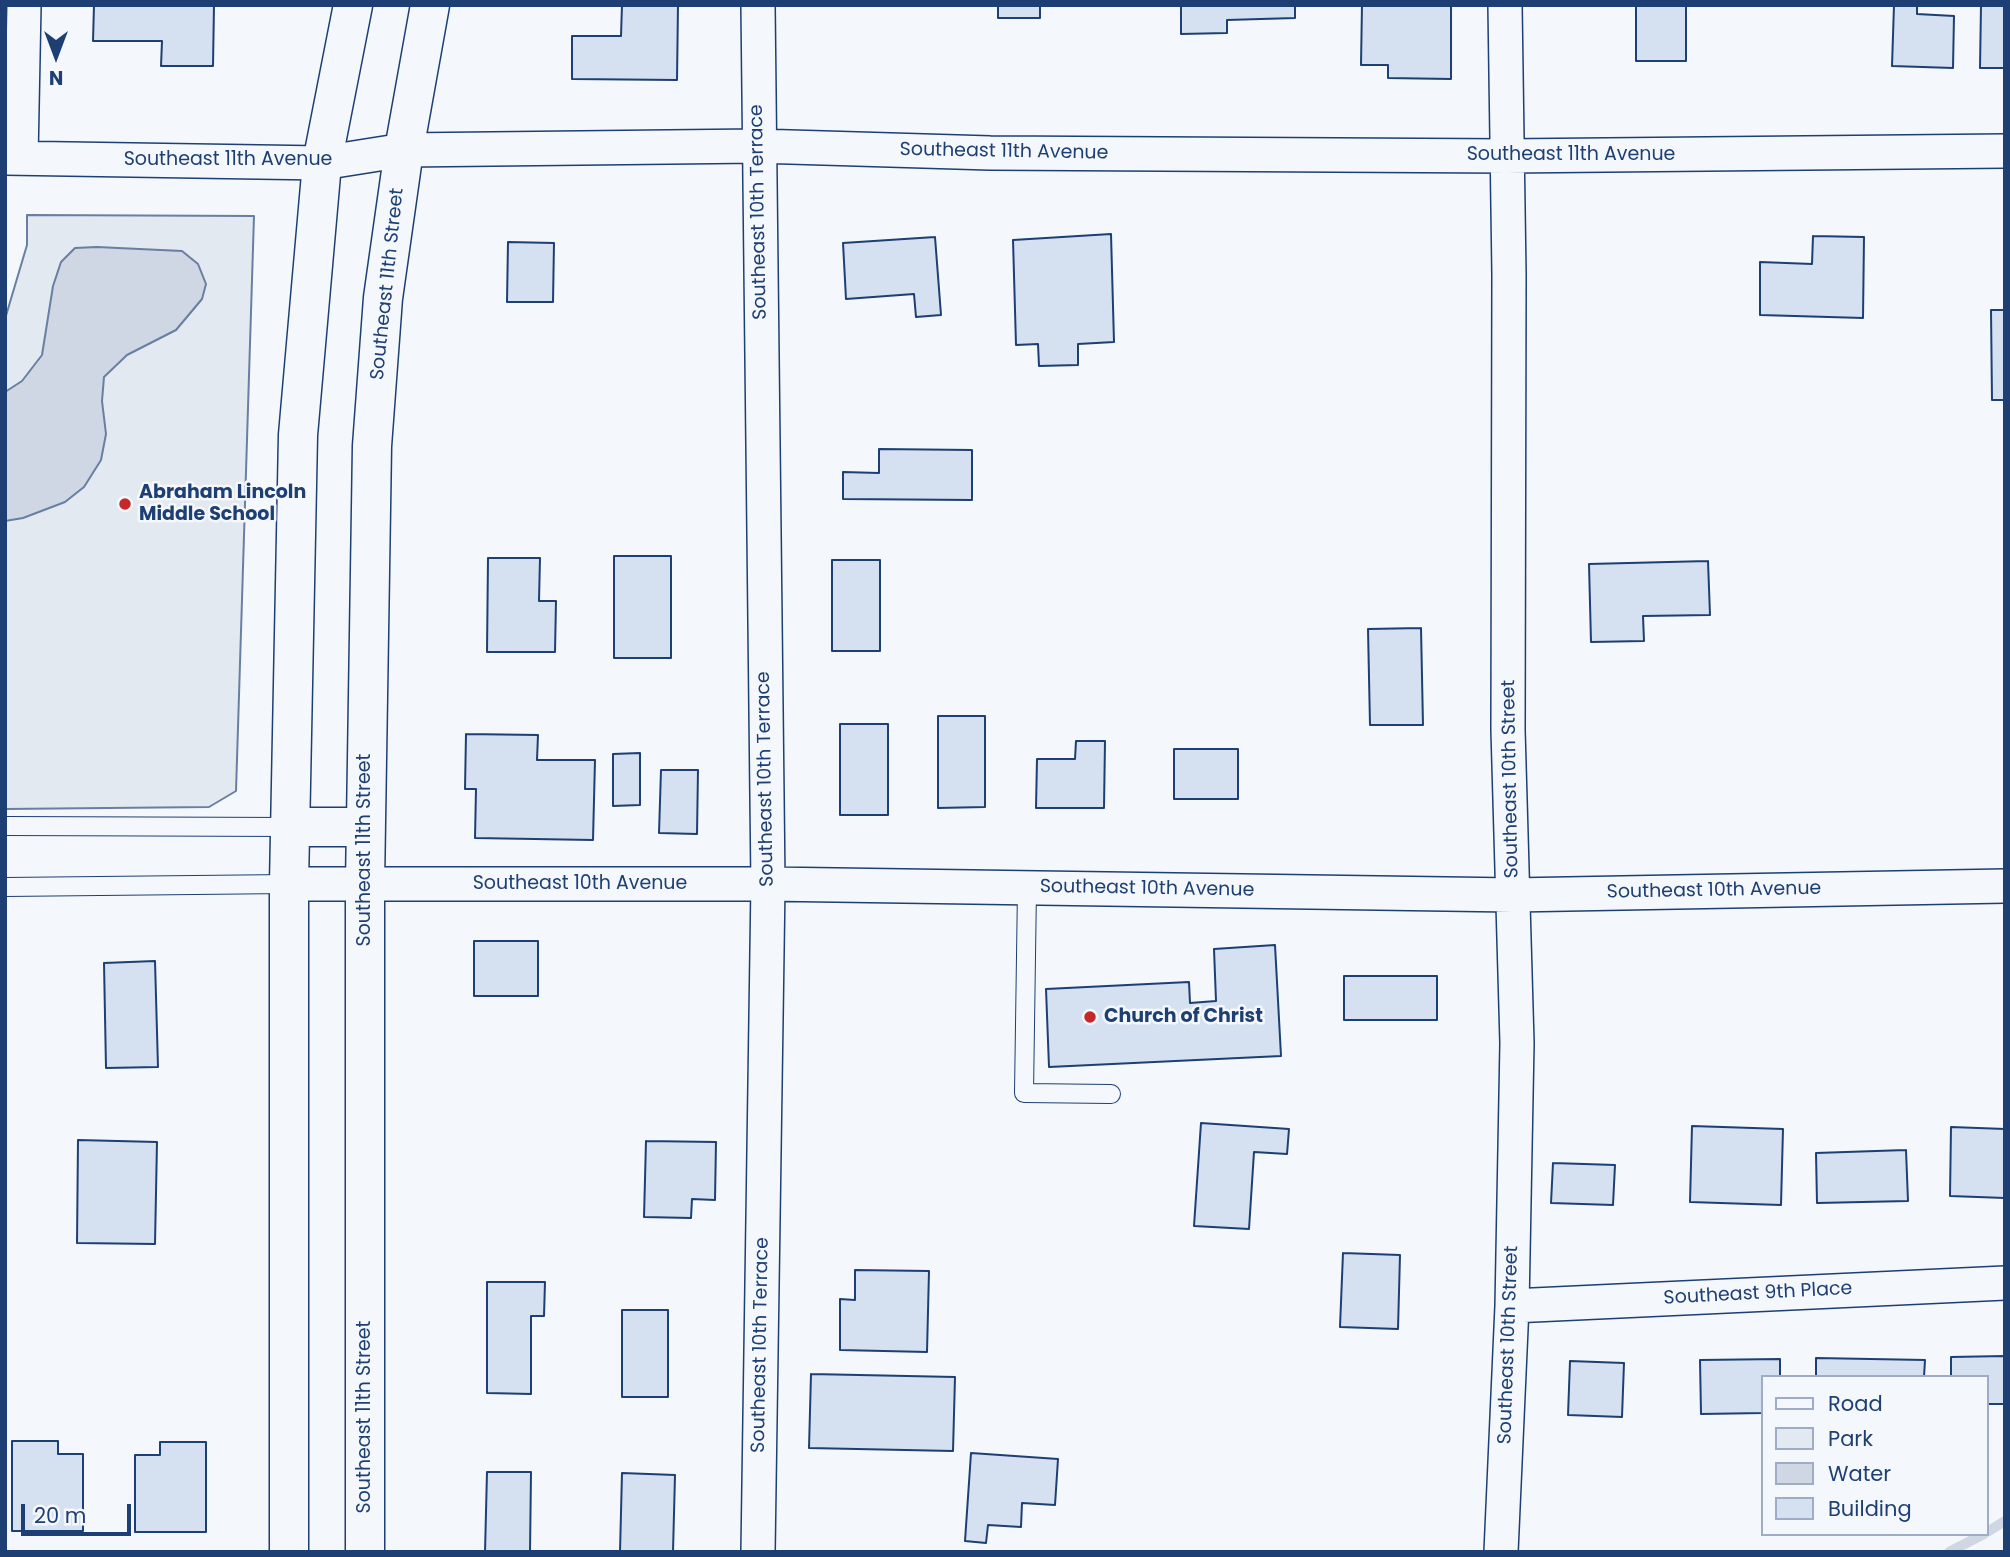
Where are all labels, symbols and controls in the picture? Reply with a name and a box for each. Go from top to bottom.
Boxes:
north arrow [21,21,91,91]
text: N [49,64,63,91]
street label: Southeast 10th Terrace [746,104,772,320]
street label: Southeast 11th Avenue [899,139,1109,165]
street label: Southeast 11th Avenue [1467,144,1675,166]
street label: Southeast 11th Avenue [124,149,332,171]
street label: Southeast 11th Street [367,187,409,381]
place label: Abraham Lincoln Middle School [139,482,306,526]
marker: Abraham Lincoln Middle School [117,496,133,512]
street label: Southeast 10th Terrace [753,671,779,887]
street label: Southeast 10th Street [1498,679,1524,879]
street label: Southeast 11th Street [354,753,376,947]
street label: Southeast 10th Avenue [473,873,687,895]
street label: Southeast 10th Avenue [1040,876,1254,902]
street label: Southeast 10th Avenue [1607,878,1821,904]
place label: Church of Christ [1104,1006,1263,1028]
marker: Church of Christ [1082,1009,1098,1025]
street label: Southeast 10th Terrace [748,1237,774,1453]
street label: Southeast 10th Street [1494,1245,1524,1445]
street label: Southeast 9th Place [1663,1278,1853,1310]
street label: Southeast 11th Street [354,1320,376,1514]
legend [1762,1375,1989,1536]
text: Road [1828,1389,1883,1418]
text: Park [1828,1424,1873,1453]
text: Water [1828,1459,1891,1488]
scale bar [24,1490,135,1534]
text: Building [1828,1494,1912,1523]
text: 20 m [34,1501,87,1530]

